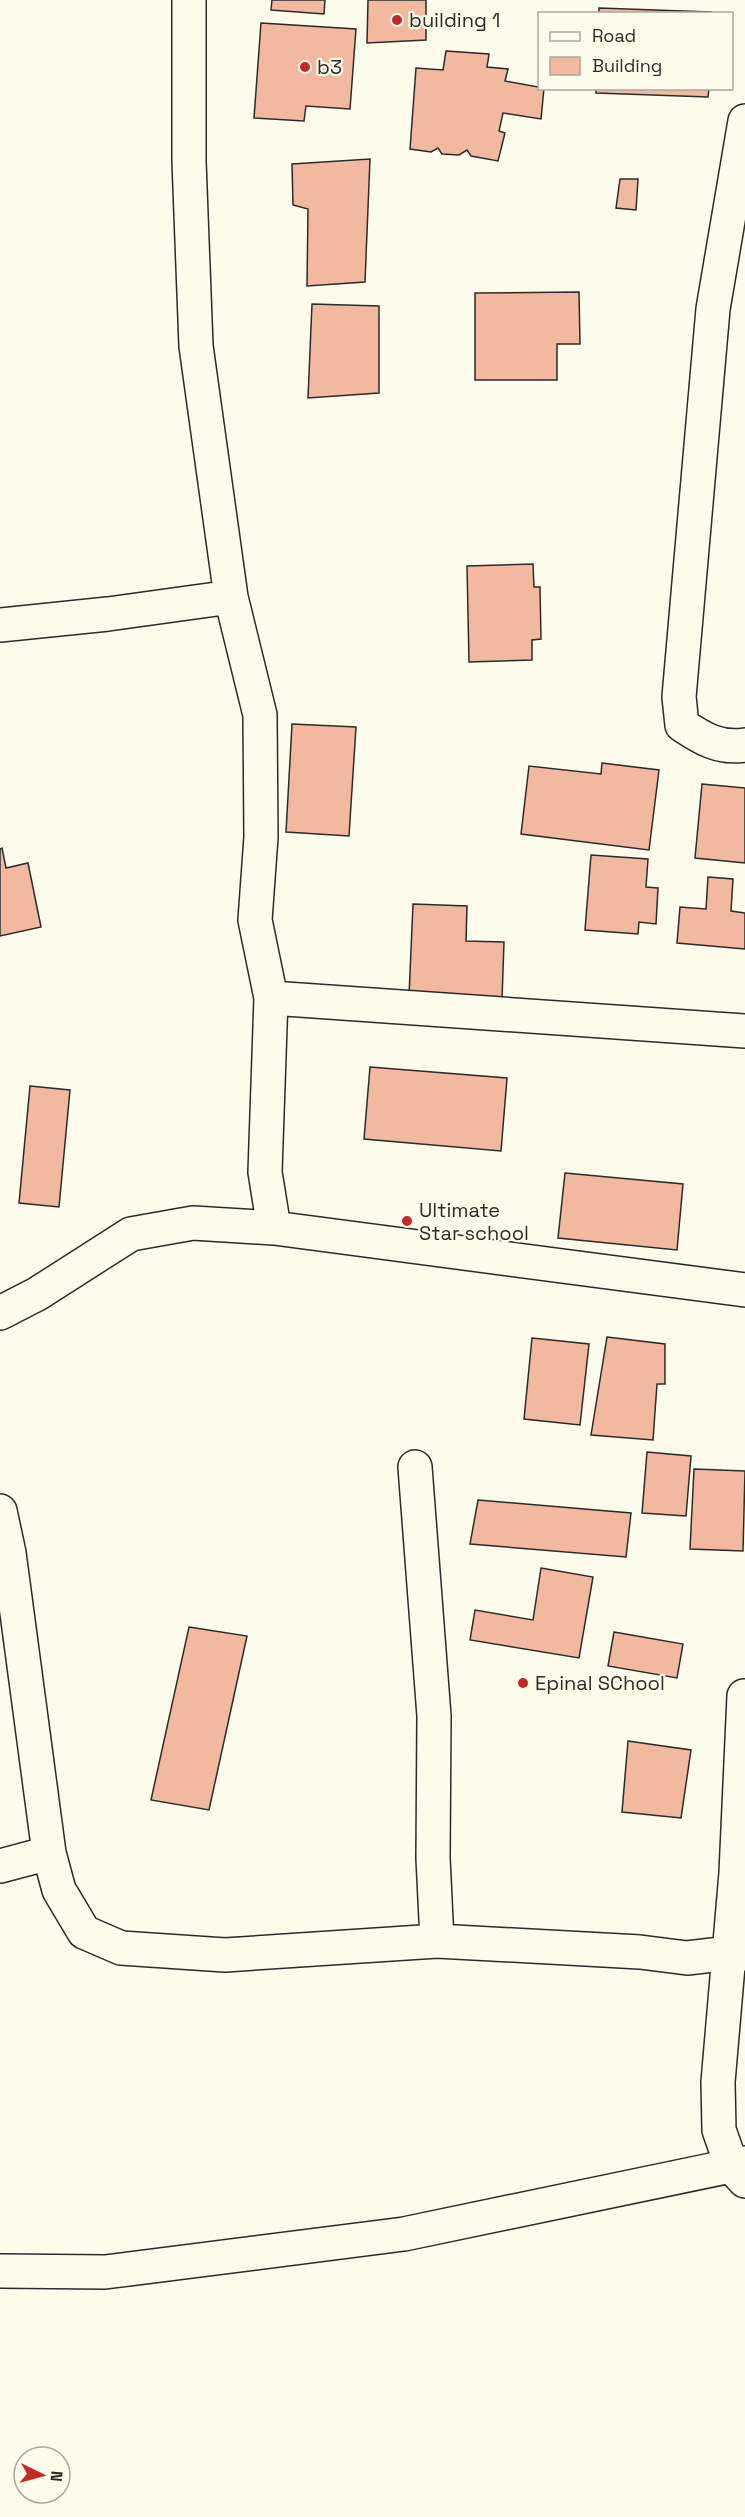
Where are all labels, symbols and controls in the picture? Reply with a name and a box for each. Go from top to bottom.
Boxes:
place label: building 1 [409,7,500,33]
legend [538,12,733,90]
marker: building 1 [390,13,404,27]
text: Road [592,24,636,47]
place label: b3 [317,54,342,80]
text: Building [592,54,662,77]
marker: b3 [298,60,312,74]
place label: Ultimate Star school [419,1197,529,1246]
marker: Ultimate Star school [400,1214,414,1228]
place label: Epinal SChool [535,1670,665,1696]
marker: Epinal SChool [516,1676,530,1690]
north arrow [12,2445,72,2505]
text: N [46,2470,67,2483]

